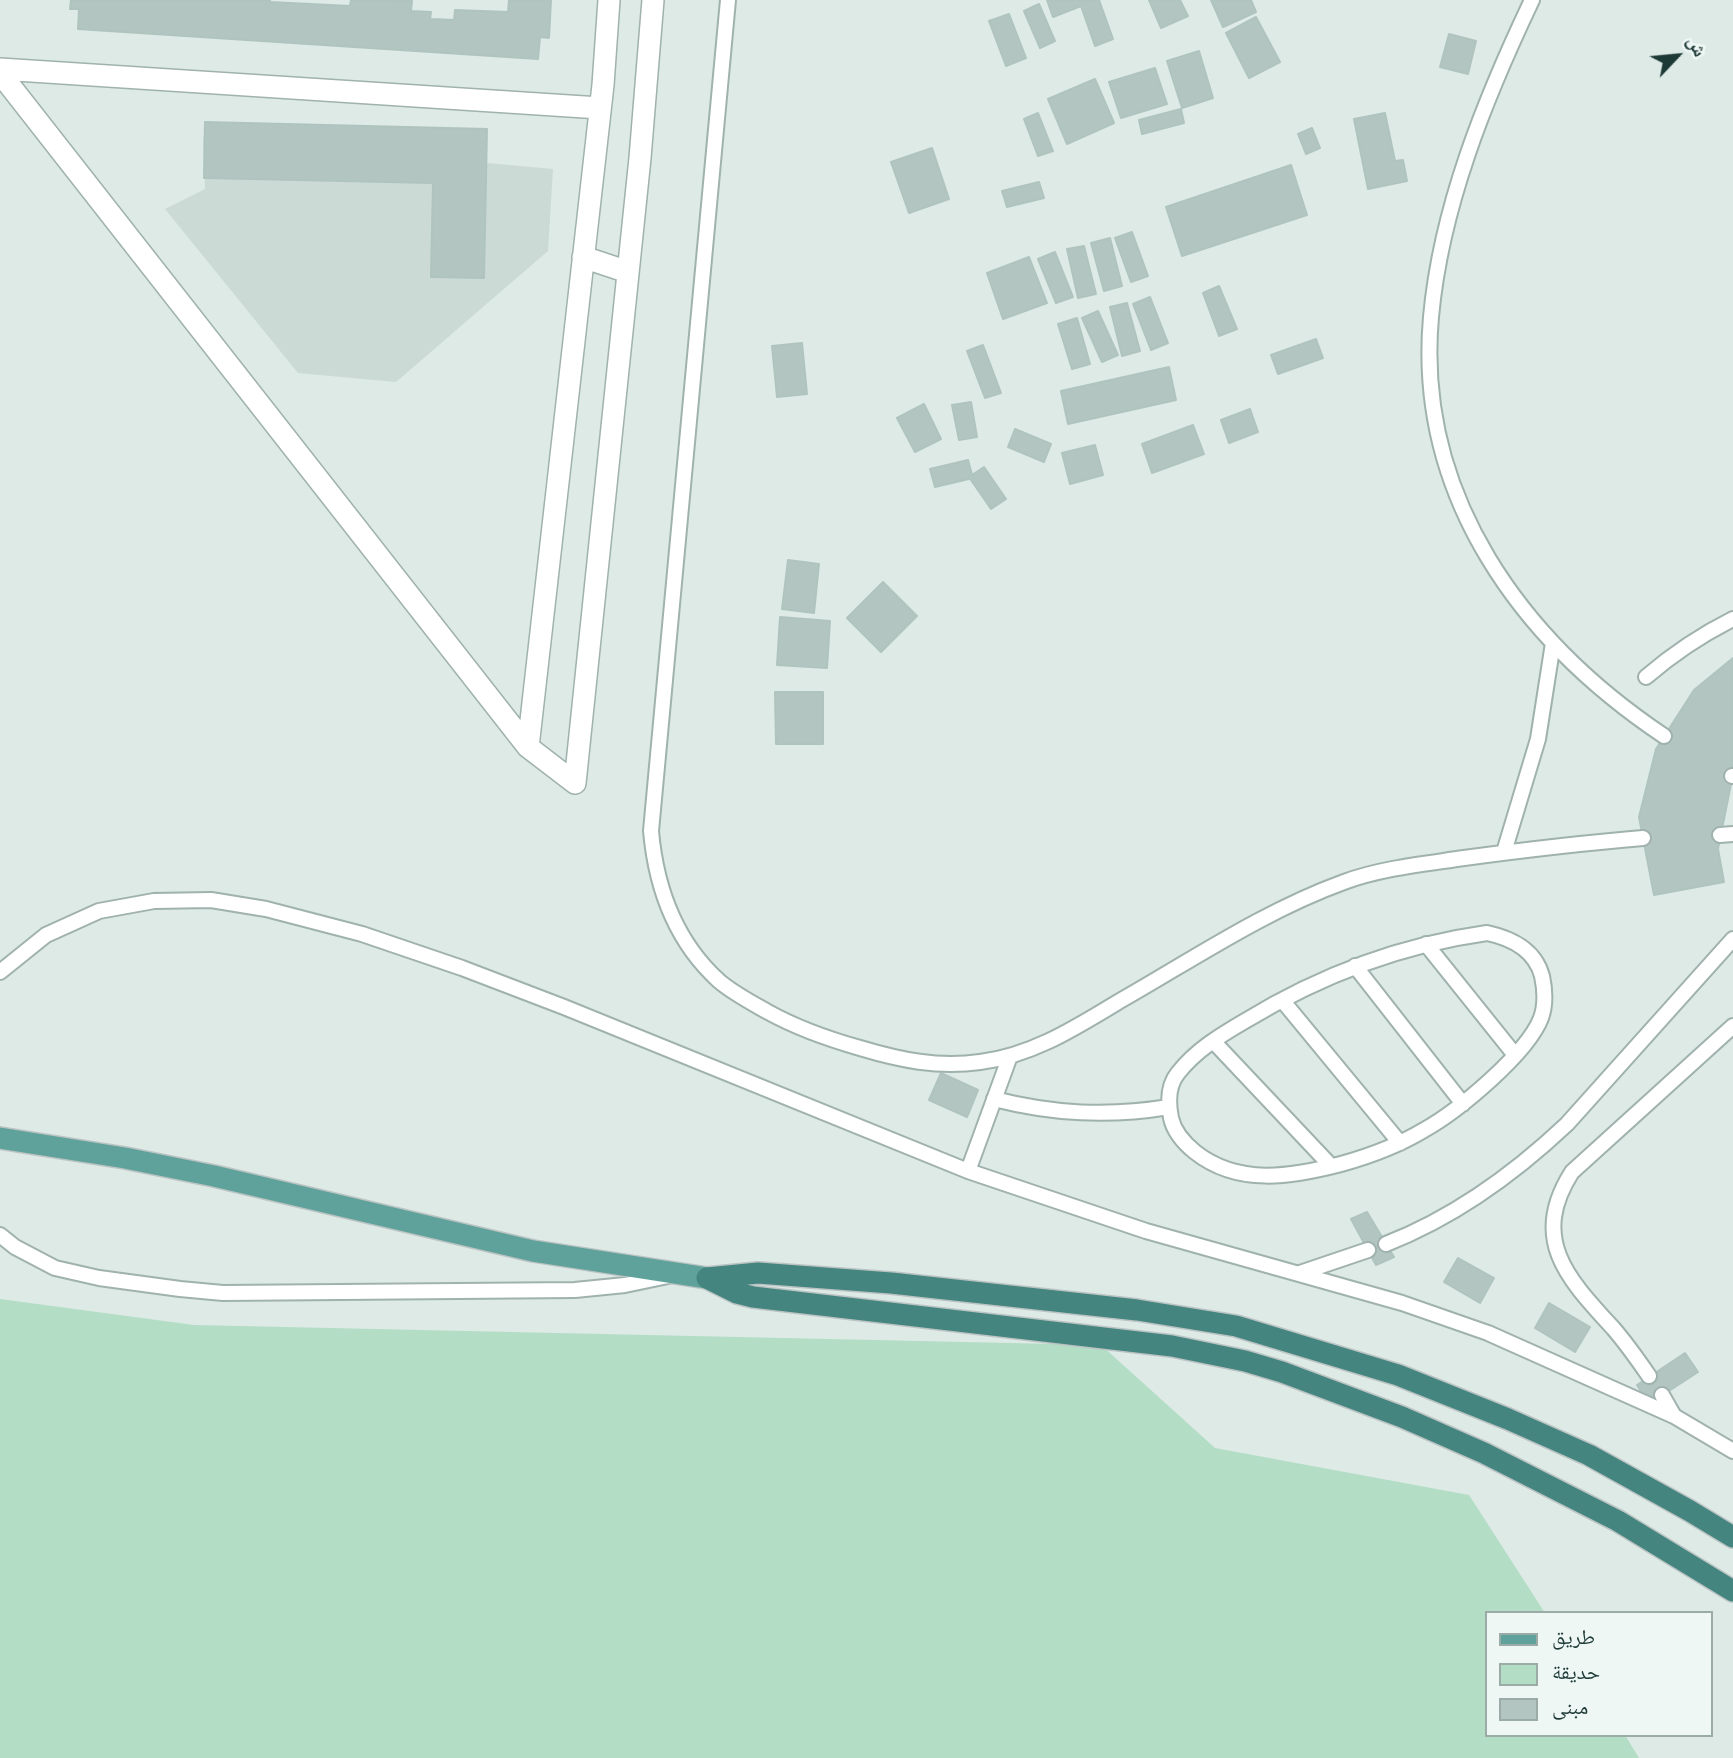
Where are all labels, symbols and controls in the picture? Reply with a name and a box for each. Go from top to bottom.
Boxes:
north arrow [1642,21,1712,91]
text: ش [1683,33,1709,60]
legend [1484,1611,1712,1737]
text: طريق [1552,1627,1595,1648]
text: حديقة [1552,1662,1600,1683]
text: مبنى [1552,1697,1588,1718]

